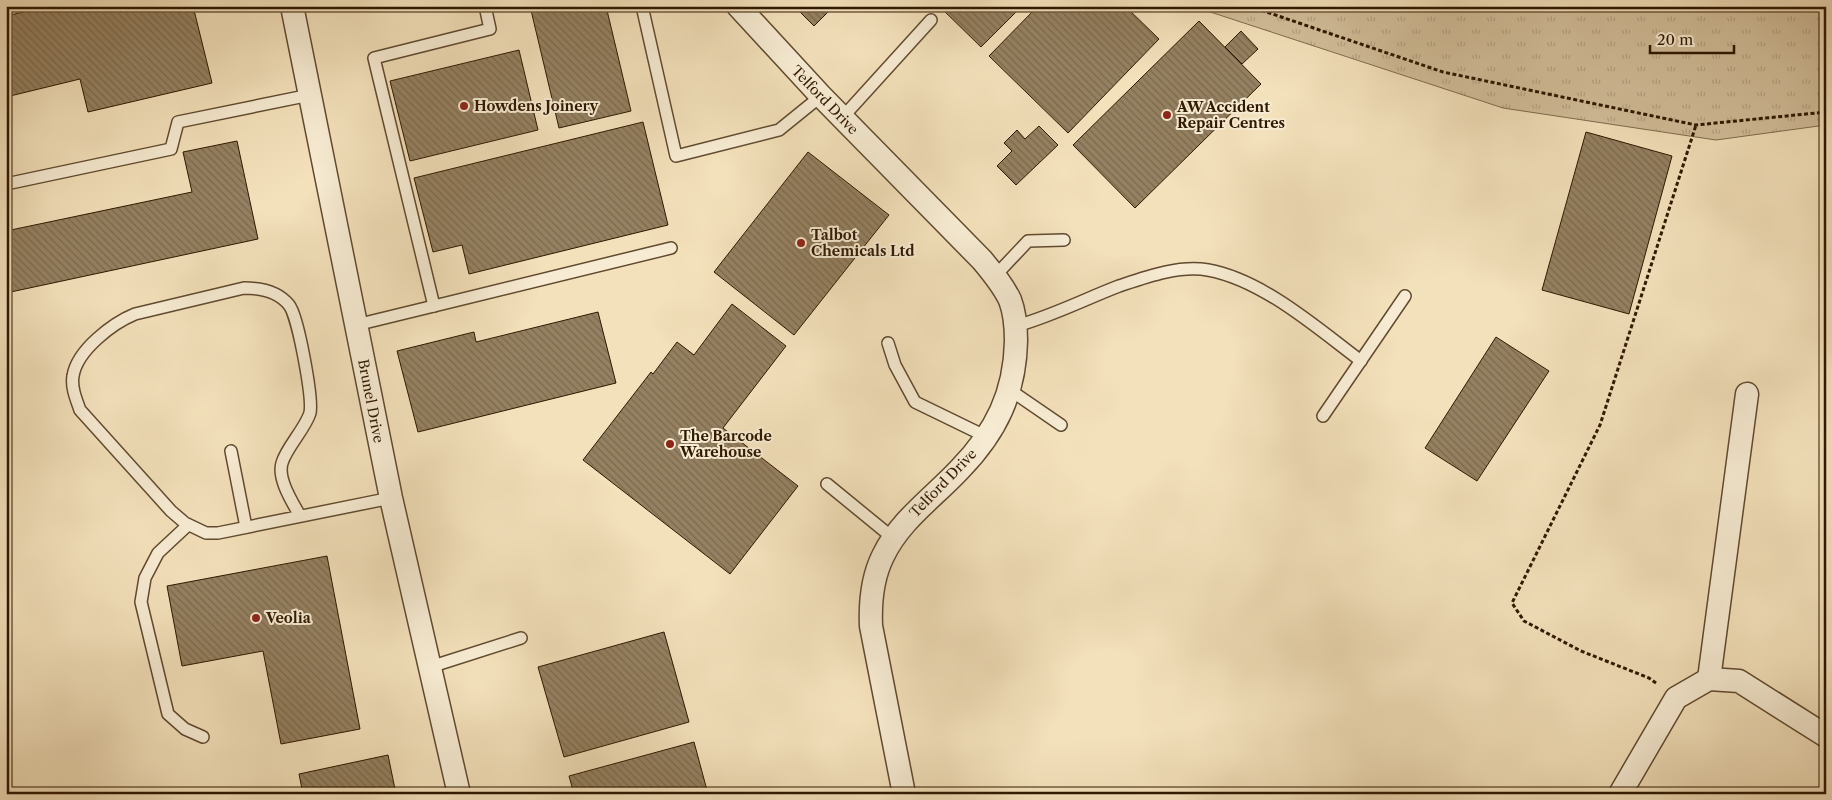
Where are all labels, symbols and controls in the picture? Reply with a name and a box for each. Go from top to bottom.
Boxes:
scale bar [1650,22,1733,54]
text: 20 m [1657,30,1693,49]
street label: Telford Drive [788,62,862,138]
place label: Howdens Joinery [474,97,598,115]
place label: AW Accident Repair Centres [1176,98,1285,132]
marker: Howdens Joinery [458,100,470,112]
marker: AW Accident Repair Centres [1161,109,1173,121]
place label: Talbot Chemicals Ltd [811,226,915,260]
marker: Talbot Chemicals Ltd [795,237,807,249]
street label: Brunel Drive [354,358,388,445]
place label: The Barcode Warehouse [679,427,772,461]
marker: The Barcode Warehouse [664,438,676,450]
street label: Telford Drive [906,445,980,521]
place label: Veolia [265,609,312,627]
marker: Veolia [250,612,262,624]

